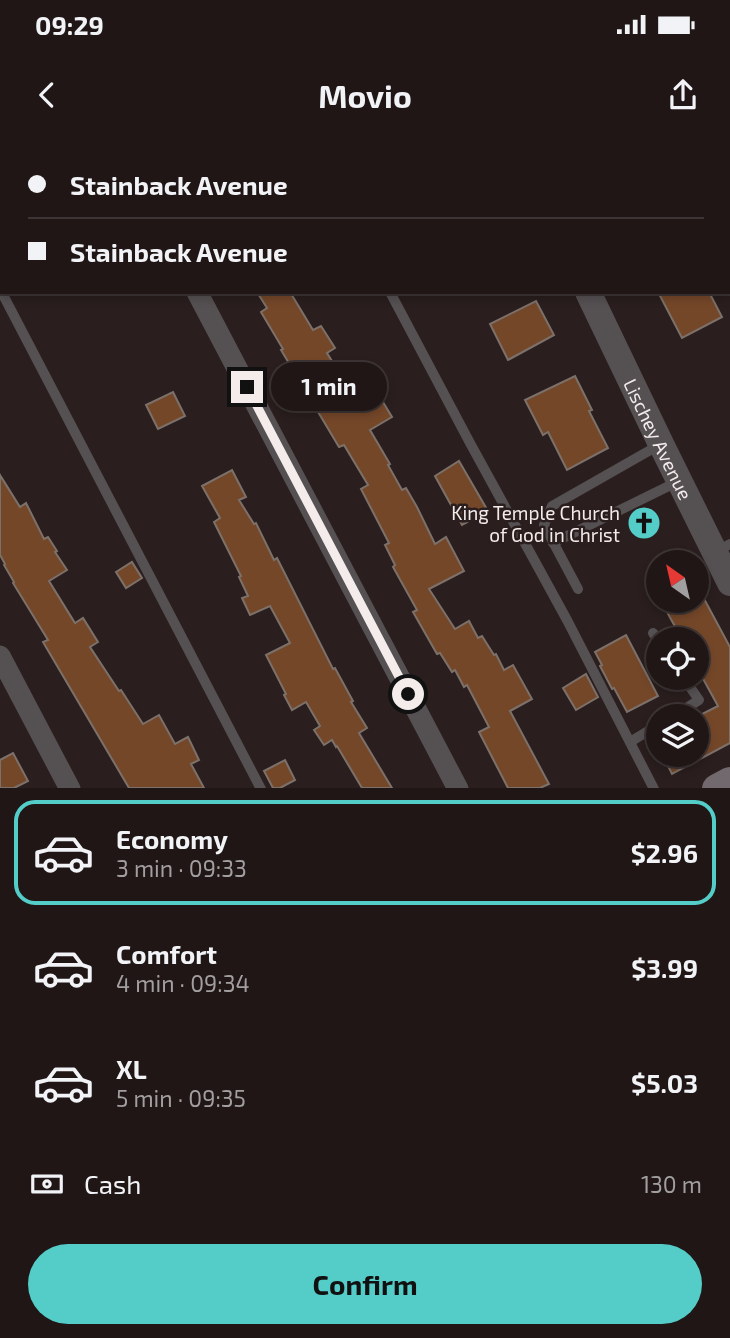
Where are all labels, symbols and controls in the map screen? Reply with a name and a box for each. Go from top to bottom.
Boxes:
text: 09:29 [35,9,104,40]
icon: back [28,76,66,114]
text: Movio [318,76,412,114]
icon: share [664,76,702,114]
text: Stainback Avenue [70,169,288,200]
text: Stainback Avenue [70,236,288,267]
callout: 1 min [272,362,387,412]
route end [231,371,263,403]
text: 1 min [301,372,357,400]
street label: Lischey Avenue [620,375,698,503]
place label: King Temple Church of God in Christ [451,501,620,546]
church icon: King Temple Church of God in Christ [625,504,663,542]
north arrow [646,550,709,612]
map controls [646,550,709,767]
button: locate [646,627,709,690]
route start [392,678,424,710]
button: layers [646,704,709,767]
icon: car [32,821,95,884]
text: Economy [116,823,228,854]
text: $2.96 [631,837,698,868]
text: 3 min · 09:33 [116,854,247,882]
icon: car [32,936,95,999]
text: Comfort [116,938,217,969]
text: $3.99 [631,952,698,983]
text: 4 min · 09:34 [116,969,250,997]
icon: car [32,1051,95,1114]
text: XL [116,1053,147,1084]
text: $5.03 [631,1067,698,1098]
text: 5 min · 09:35 [116,1084,246,1112]
icon: cash [28,1165,66,1203]
text: Cash [84,1168,141,1199]
text: 130 m [641,1170,702,1198]
button: Confirm [28,1244,702,1324]

